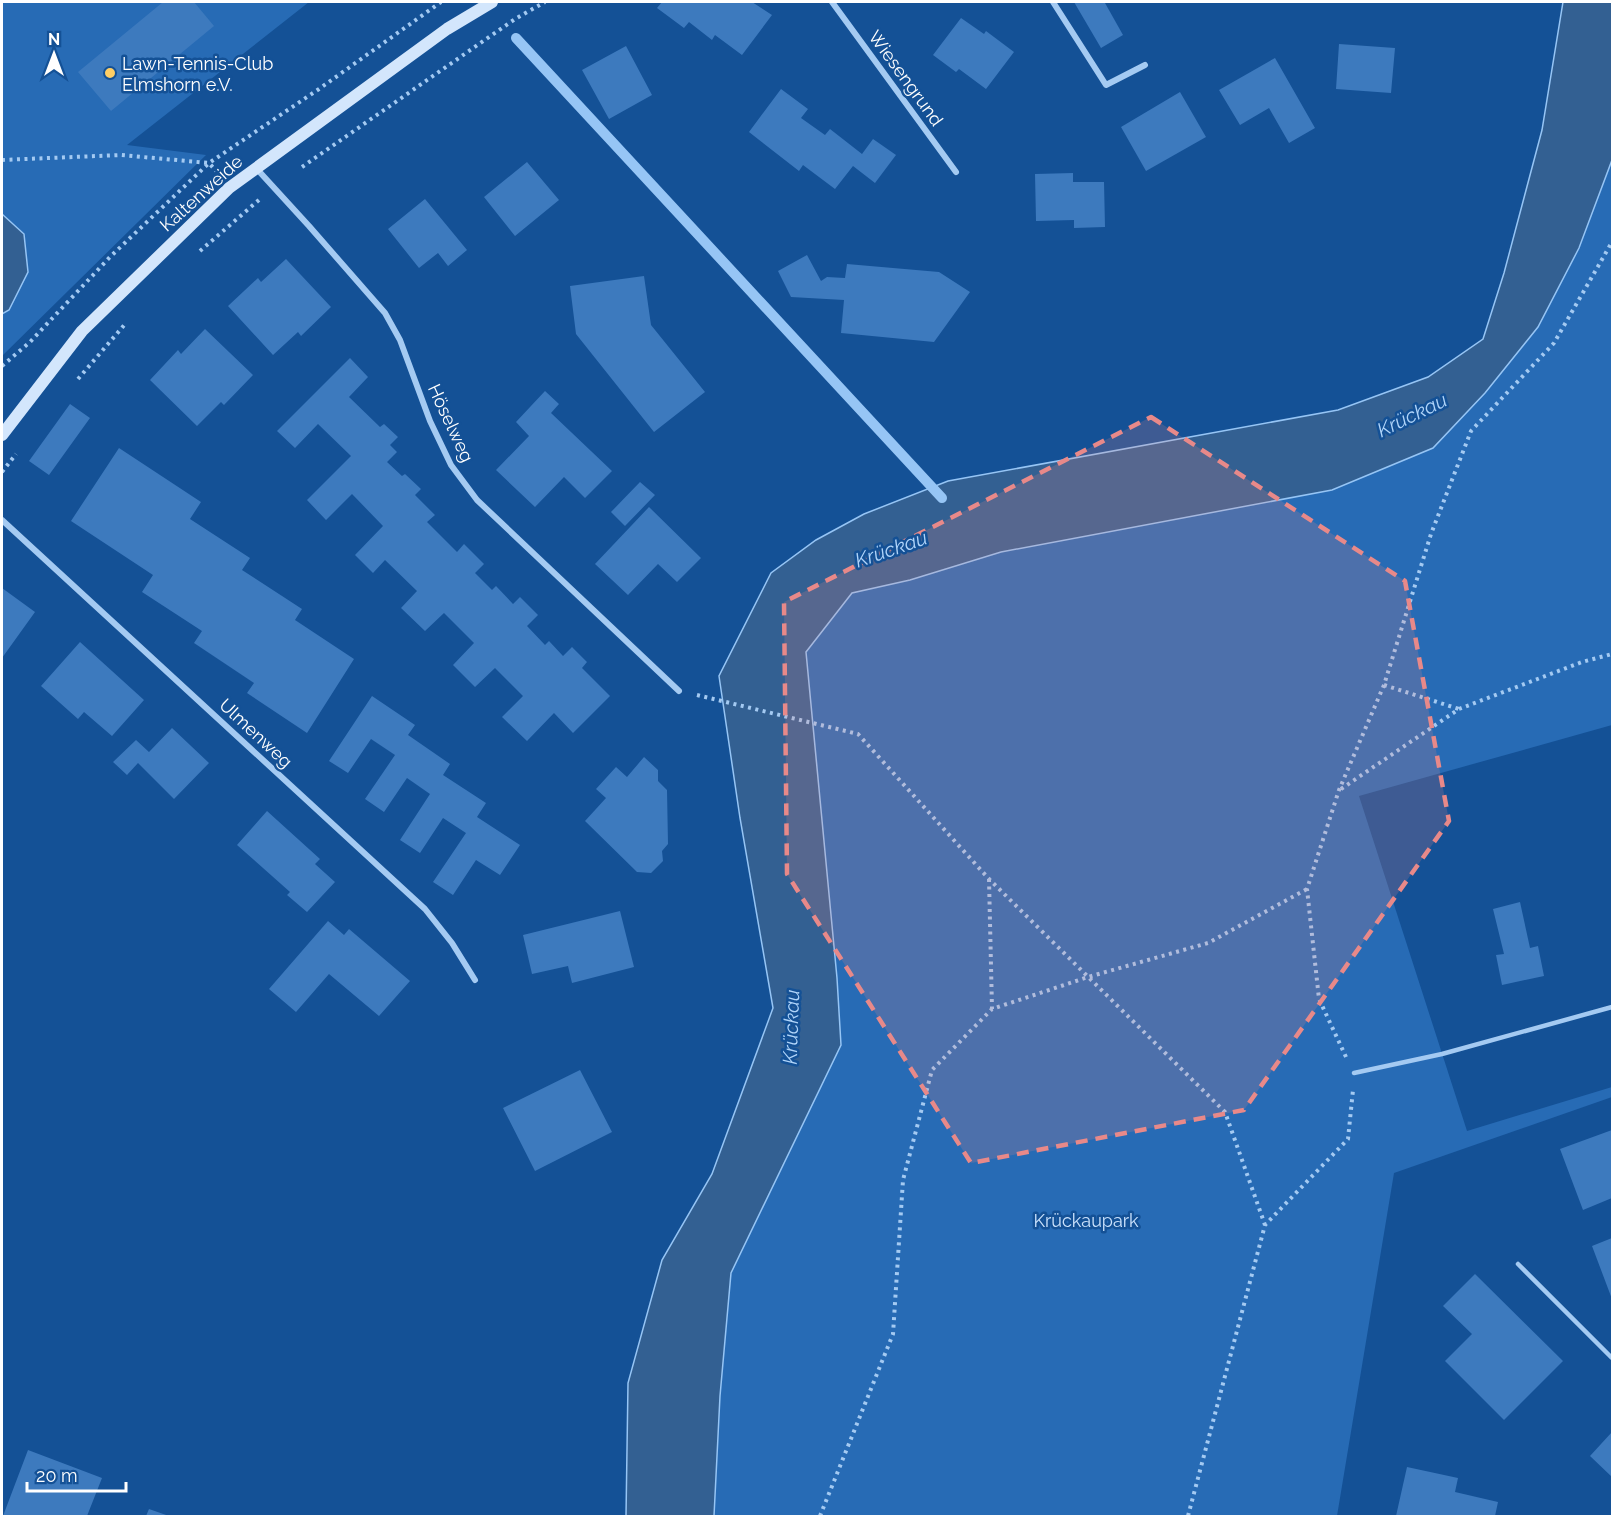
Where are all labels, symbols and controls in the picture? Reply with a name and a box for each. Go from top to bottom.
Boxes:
north arrow [24,24,84,84]
street label: Wiesengrund [864,26,948,130]
text: N [48,30,60,49]
place label: Lawn-Tennis-Club Elmshorn e.V. [122,53,273,95]
marker: Lawn-Tennis-Club Elmshorn e.V. [103,66,117,80]
street label: Kaltenweide [155,150,247,235]
street label: Höselweg [424,381,478,465]
water label: Krückau [1373,388,1451,442]
water label: Krückau [852,525,930,573]
street label: Ulmenweg [215,694,297,772]
water label: Krückau [778,989,804,1065]
park label: Krückaupark [1033,1210,1139,1231]
scale bar [27,1455,126,1493]
text: 20 m [36,1465,78,1486]

